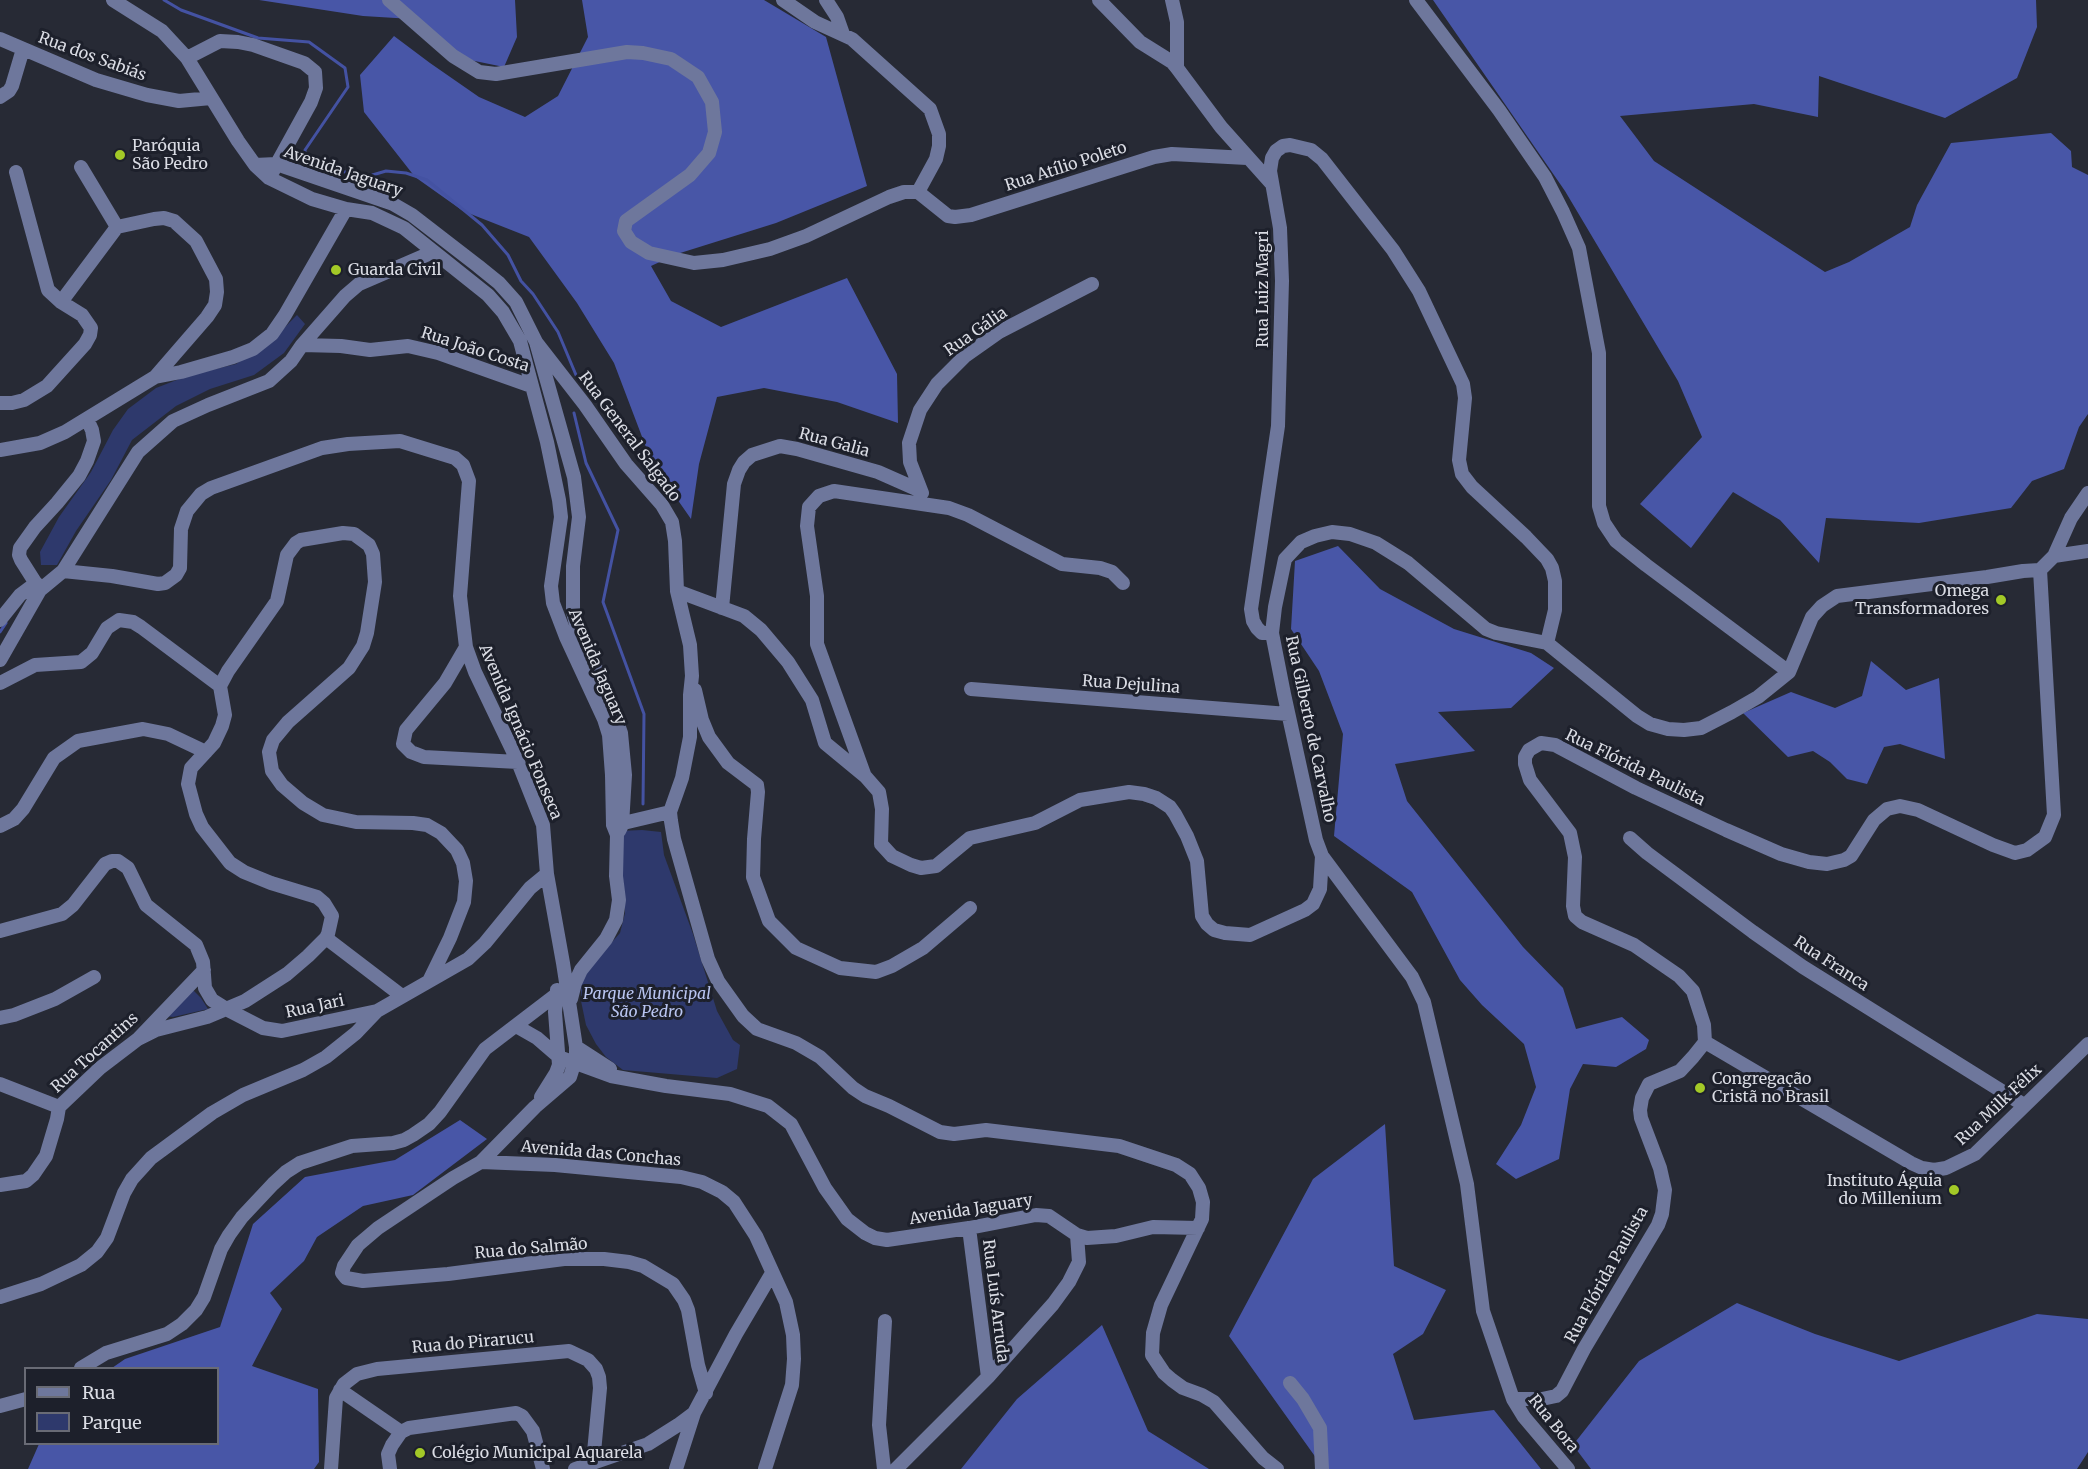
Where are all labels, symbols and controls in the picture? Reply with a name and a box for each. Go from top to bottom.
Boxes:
street label: Rua dos Sabiás [35,29,149,85]
place label: Paróquia São Pedro [132,136,208,174]
street label: Rua Atílio Poleto [1003,138,1129,196]
street label: Avenida Jaguary [281,143,405,201]
marker: Paróquia São Pedro [113,148,127,162]
street label: Rua Luiz Magri [1253,230,1273,348]
place label: Guarda Civil [348,260,441,280]
marker: Guarda Civil [329,263,343,277]
street label: Rua Gália [941,303,1011,361]
street label: Rua João Costa [419,323,531,377]
street label: Rua General Salgado [574,368,684,506]
street label: Rua Galia [797,424,871,462]
place label: Omega Transformadores [1855,581,1989,619]
marker: Omega Transformadores [1994,593,2008,607]
street label: Avenida Jaguary [564,606,630,728]
street label: Rua Gilberto de Carvalho [1281,634,1339,824]
street label: Avenida Ignácio Fonseca [474,641,566,823]
street label: Rua Dejulina [1081,672,1181,698]
street label: Rua Flórida Paulista [1562,726,1708,810]
street label: Rua Franca [1790,933,1872,995]
park label: Parque Municipal São Pedro [583,984,711,1022]
street label: Rua Jari [284,991,346,1023]
street label: Rua Tocantins [47,1009,143,1097]
street label: Rua Milk Félix [1952,1060,2046,1150]
place label: Congregação Cristã no Brasil [1712,1069,1829,1107]
marker: Congregação Cristã no Brasil [1693,1081,1707,1095]
street label: Avenida das Conchas [520,1137,682,1171]
place label: Instituto Águia do Millenium [1827,1171,1942,1209]
marker: Instituto Águia do Millenium [1947,1183,1961,1197]
street label: Avenida Jaguary [908,1191,1034,1229]
street label: Rua Flórida Paulista [1561,1203,1653,1347]
street label: Rua do Salmão [474,1234,588,1264]
street label: Rua Luís Arruda [978,1238,1012,1364]
street label: Rua do Pirarucu [411,1328,535,1358]
legend [24,1367,219,1445]
text: Rua [82,1381,115,1404]
street label: Rua Bora [1524,1391,1582,1457]
text: Parque [82,1411,142,1434]
place label: Colégio Municipal Aquarela [432,1443,642,1463]
marker: Colégio Municipal Aquarela [413,1446,427,1460]

